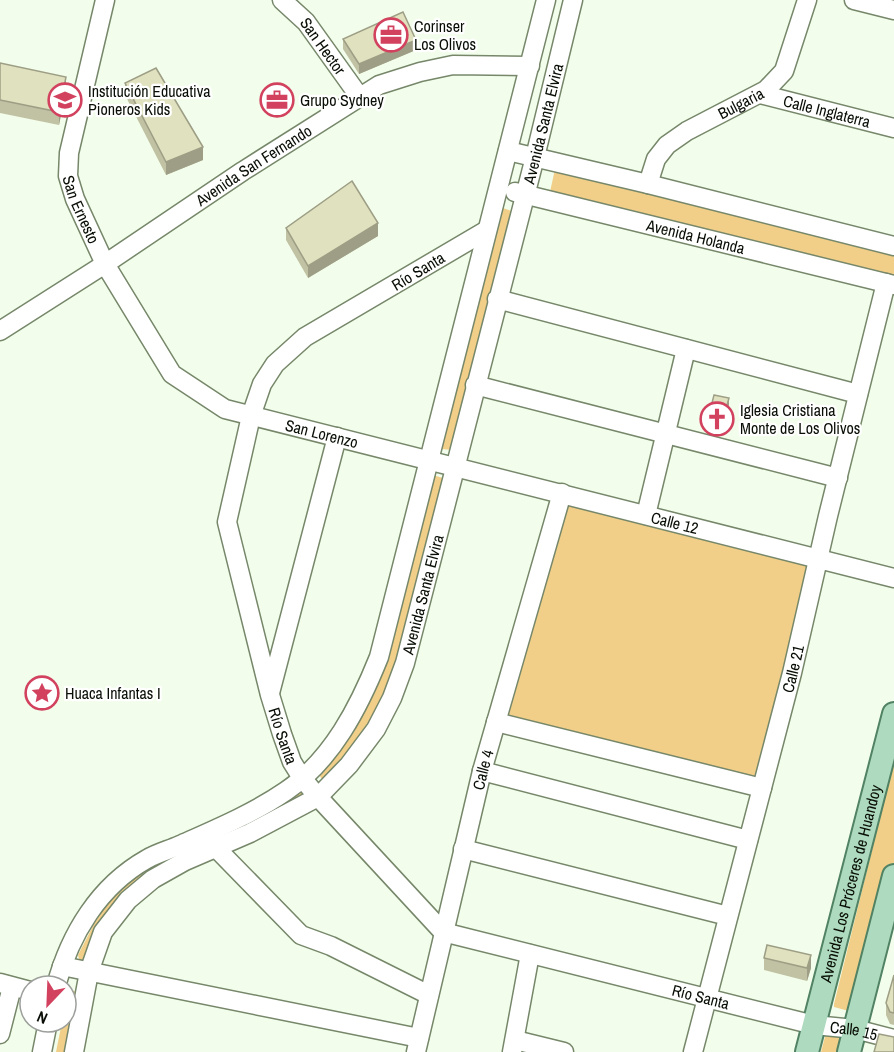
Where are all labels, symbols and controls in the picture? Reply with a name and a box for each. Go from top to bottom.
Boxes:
street label: San Hector [295,13,352,80]
place label: Corinser Los Olivos [414,15,476,55]
office icon: Corinser Los Olivos [373,17,409,53]
street label: Avenida Santa Elvira [517,61,568,187]
place label: Institución Educativa Pioneros Kids [88,80,211,120]
school or university icon: Institución Educativa Pioneros Kids [47,82,83,118]
office icon: Grupo Sydney [259,82,295,118]
street label: Bulgaria [714,82,768,124]
place label: Grupo Sydney [300,89,384,111]
street label: Calle Inglaterra [781,89,873,133]
street label: Avenida San Fernando [190,119,316,211]
street label: San Ernesto [57,172,105,247]
street label: Avenida Holanda [643,213,748,259]
street label: Río Santa [387,246,449,295]
place label: Iglesia Cristiana Monte de Los Olivos [740,399,860,439]
church icon: Iglesia Cristiana Monte de Los Olivos [699,401,735,437]
street label: San Lorenzo [283,414,361,453]
street label: Calle 12 [649,506,701,539]
street label: Avenida Santa Elvira [396,531,449,658]
street label: Calle 21 [776,642,809,695]
place icon: Huaca Infantas I [24,675,60,711]
place label: Huaca Infantas I [65,682,161,704]
street label: Río Santa [264,705,303,768]
street label: Calle 4 [467,747,499,792]
street label: Avenida Los Próceres de Huandoy [814,782,886,986]
north arrow [18,974,78,1034]
street label: Río Santa [670,979,732,1015]
text: N [33,1006,51,1030]
street label: Calle 15 [829,1016,880,1045]

